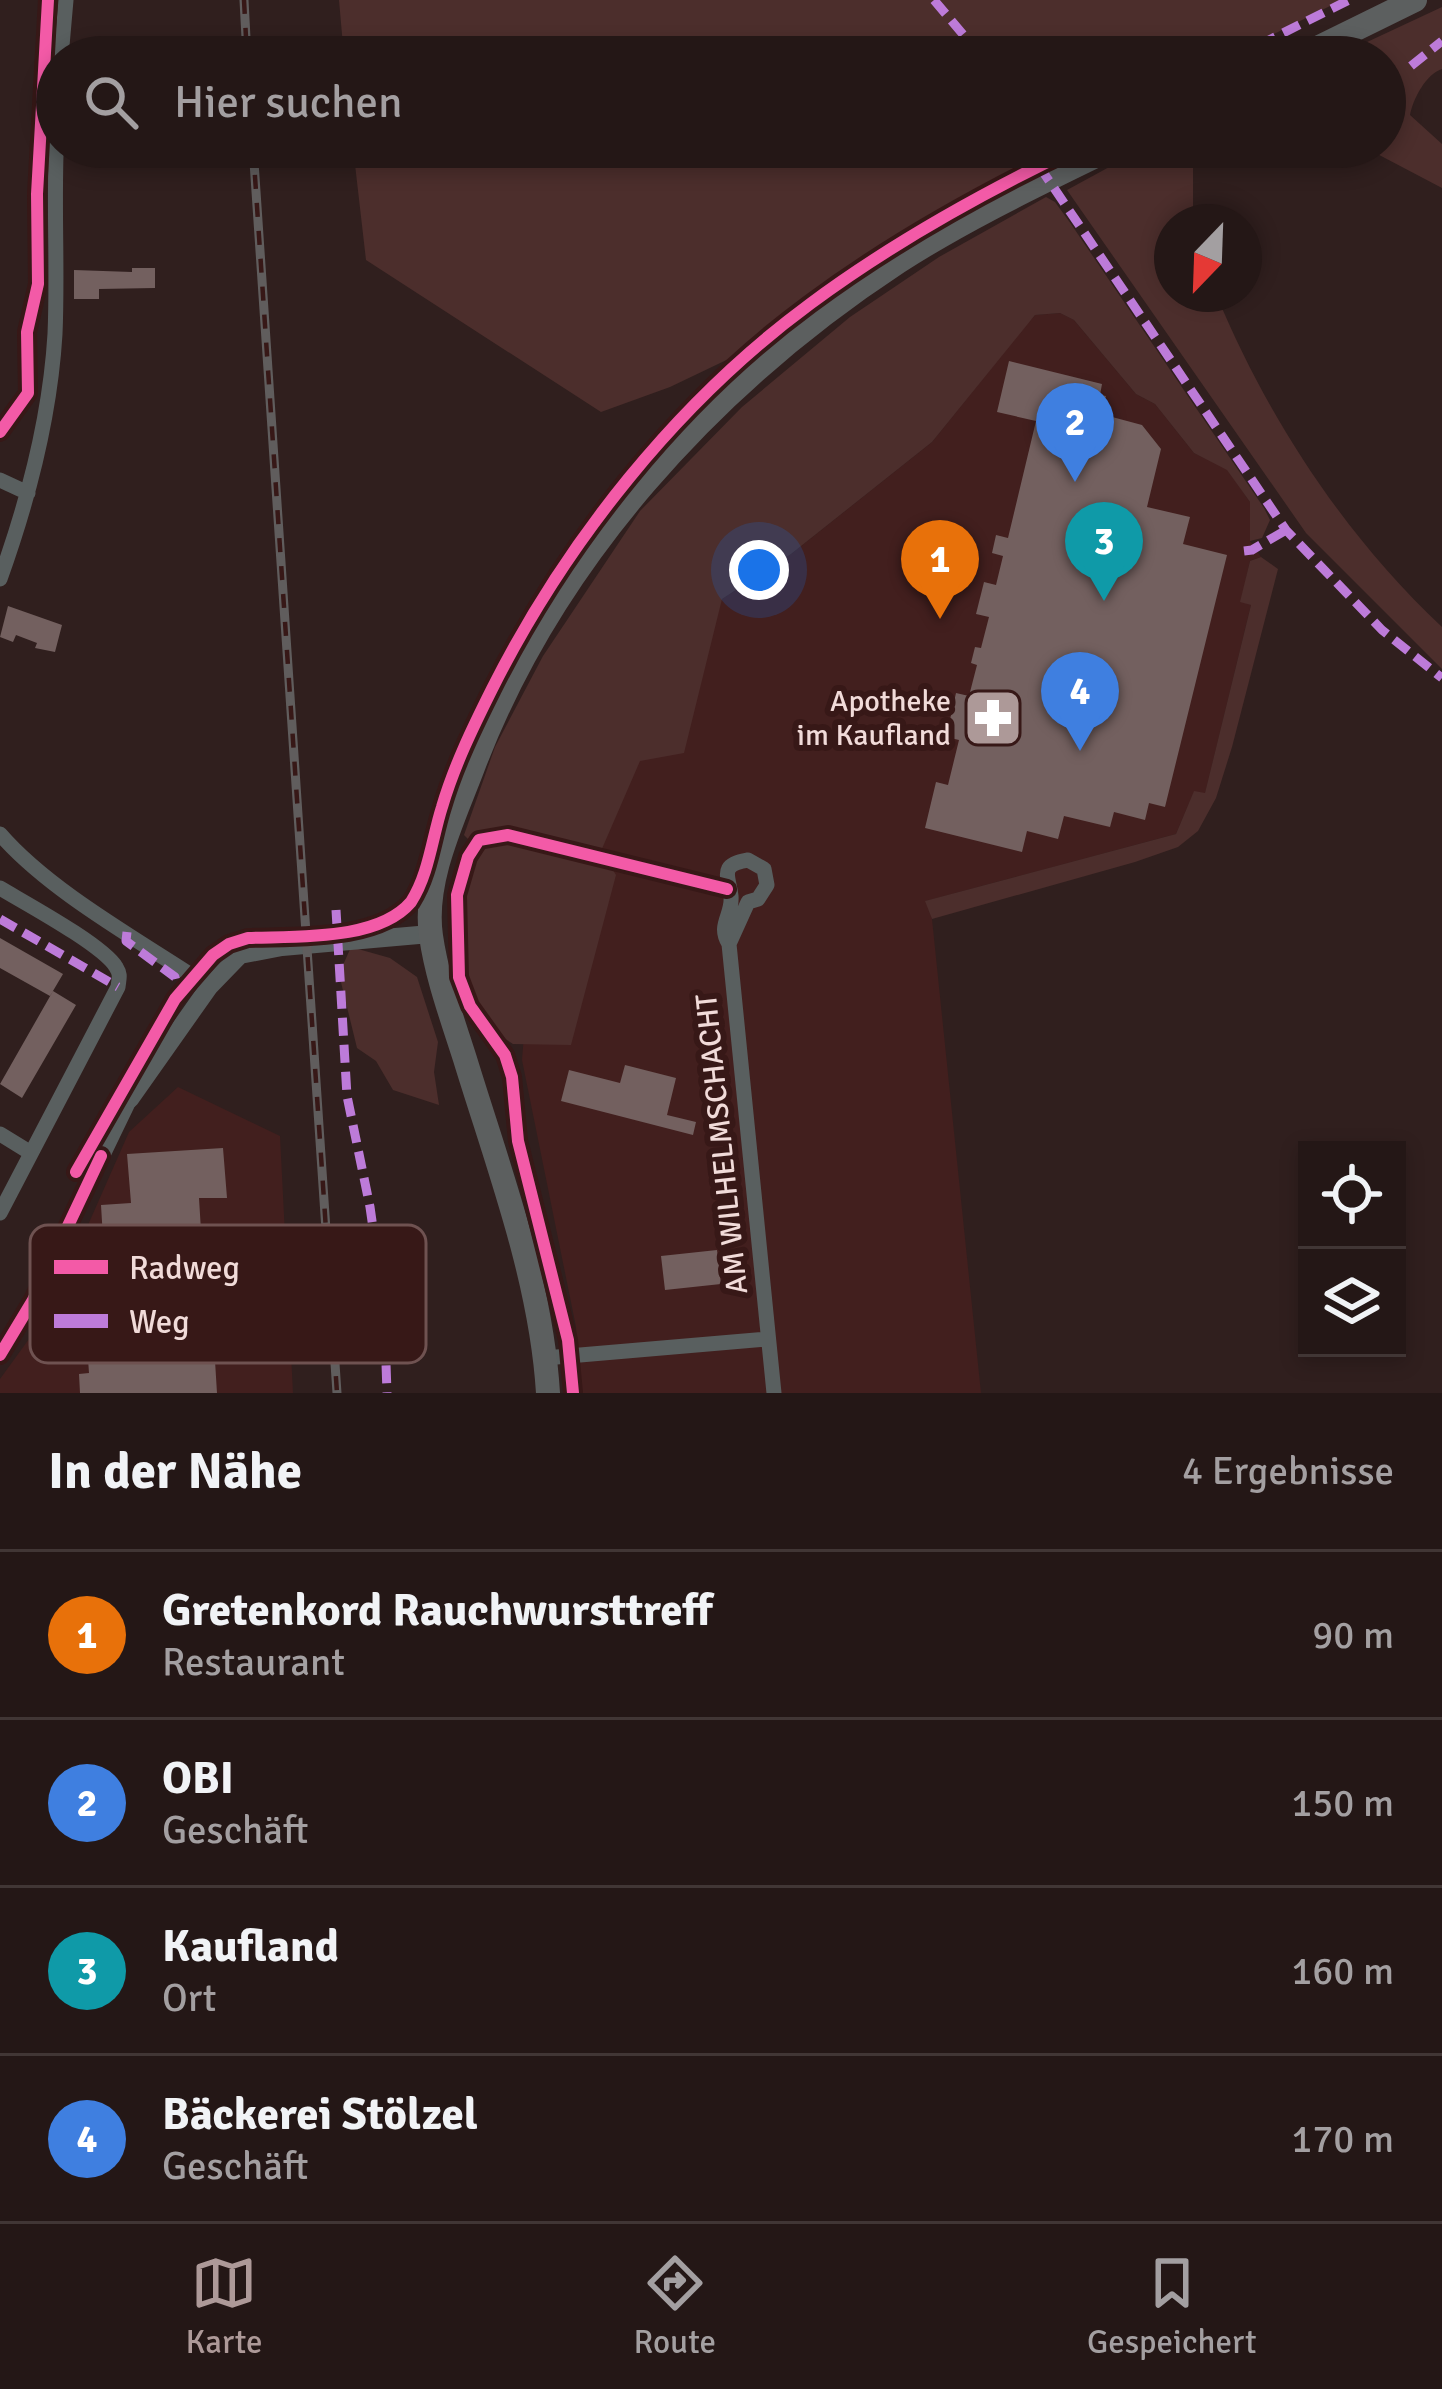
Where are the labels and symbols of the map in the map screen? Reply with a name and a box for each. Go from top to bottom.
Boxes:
north arrow [1154,204,1262,312]
pin: 2 [1036,383,1114,482]
pin: 3 [1065,502,1143,601]
pin: 1 [901,520,979,619]
your location [729,540,789,600]
pin: 4 [1041,652,1119,751]
place label: Apotheke im Kaufland [797,683,951,754]
pharmacy icon: Apotheke im Kaufland [962,687,1024,749]
street label: AM WILHELMSCHACHT [688,992,756,1296]
legend [30,1225,426,1363]
text: Radweg [129,1248,240,1289]
text: Weg [129,1302,190,1343]

